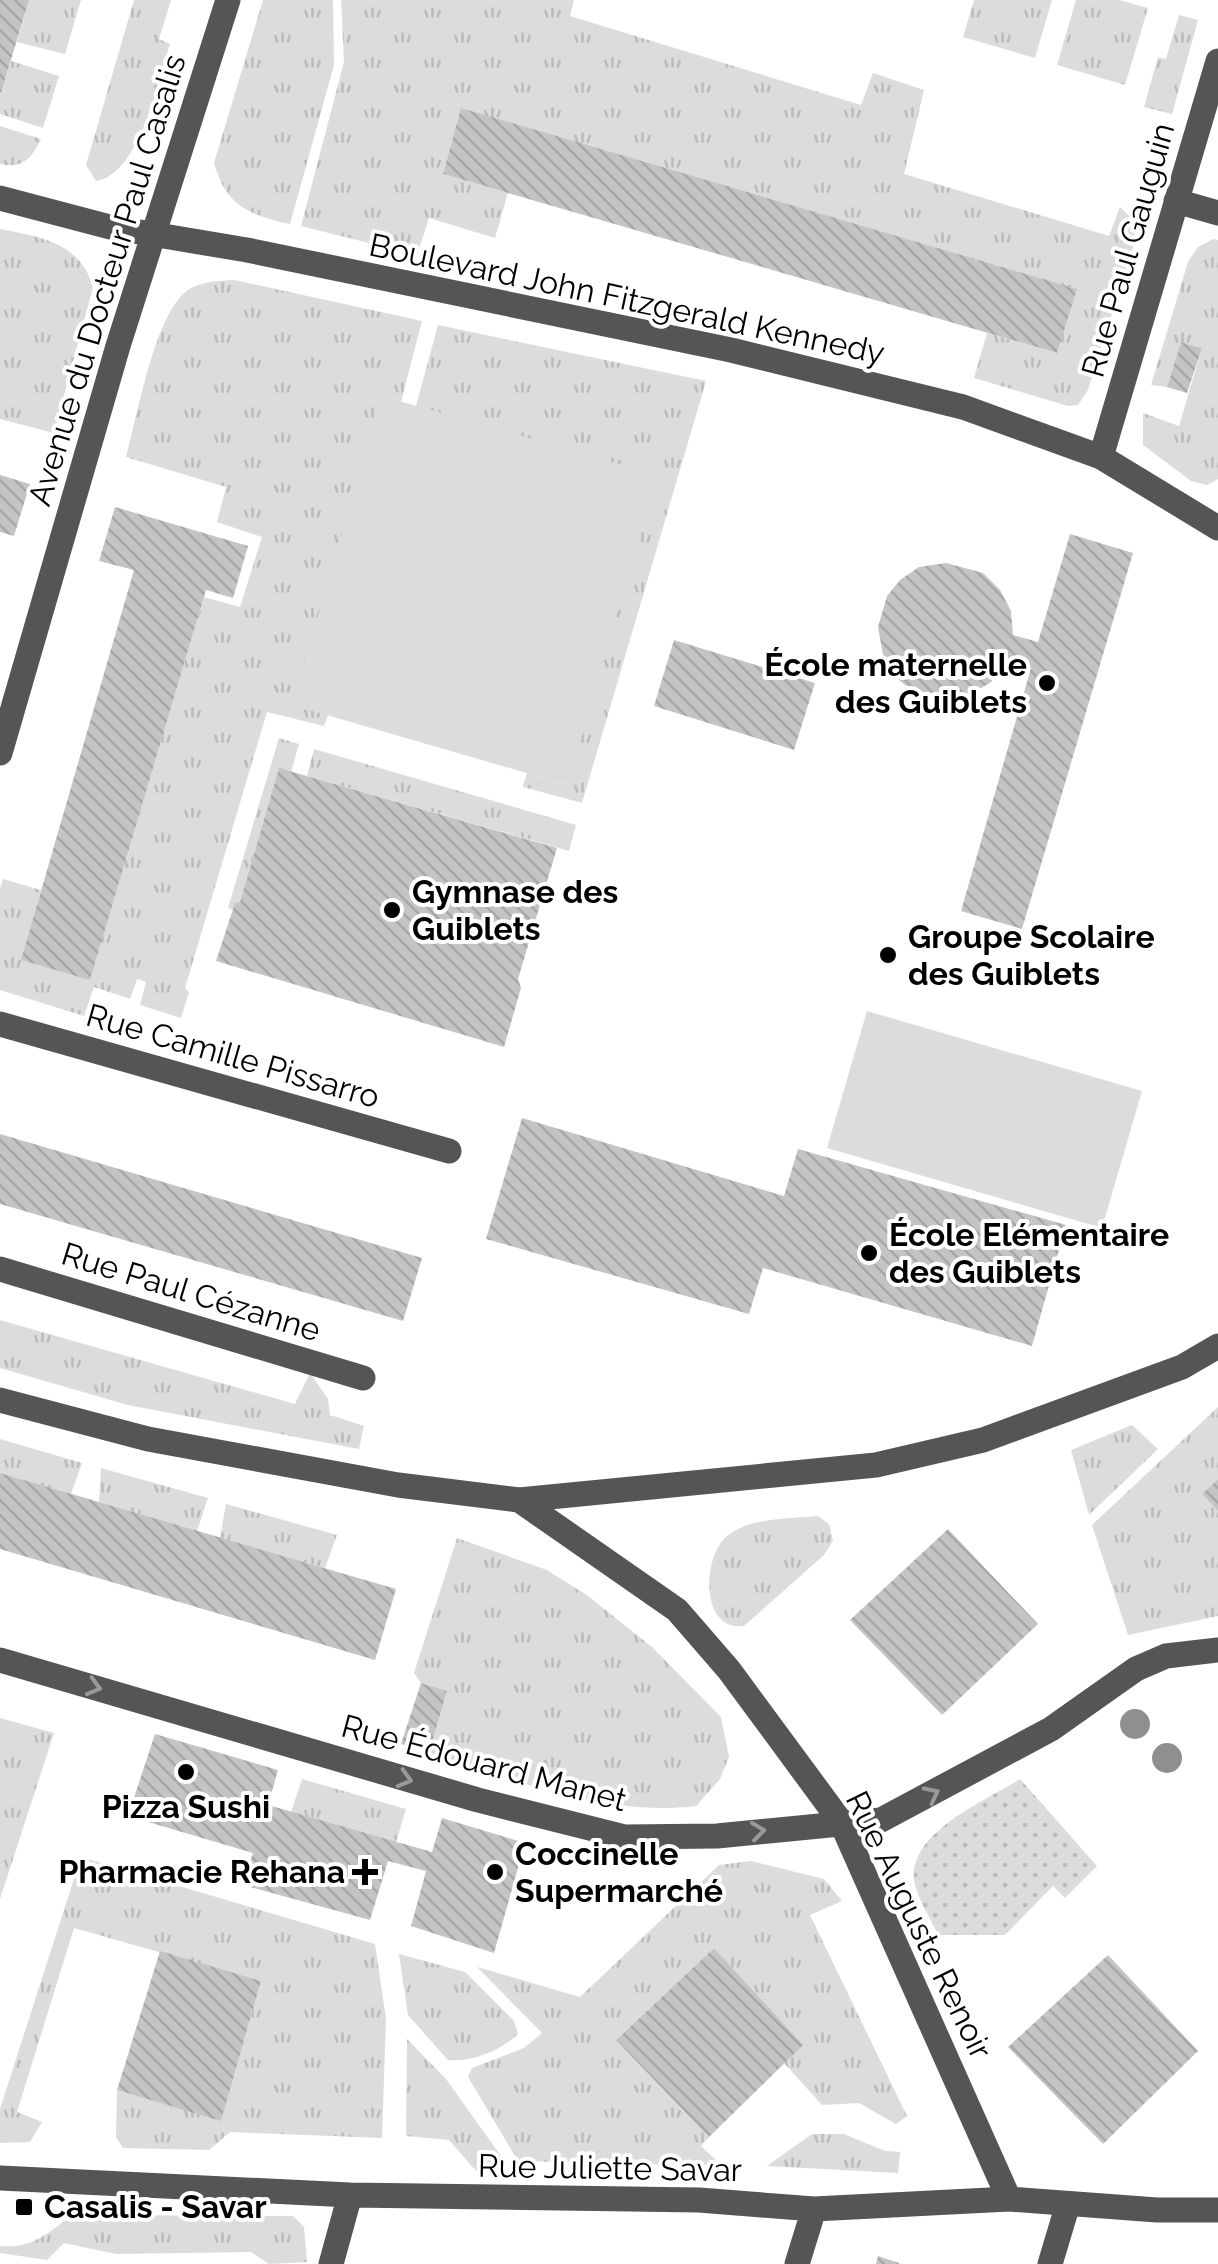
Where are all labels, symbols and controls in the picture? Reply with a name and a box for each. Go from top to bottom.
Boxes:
street label: Avenue du Docteur Paul Casalis [20,50,193,510]
street label: Rue Paul Gauguin [1074,119,1181,381]
street label: Boulevard John Fitzgerald Kennedy [366,226,888,371]
place label: École maternelle des Guiblets [764,646,1027,720]
marker: École maternelle des Guiblets [1036,672,1058,694]
place label: Gymnase des Guiblets [412,873,618,947]
marker: Gymnase des Guiblets [381,899,403,921]
place label: Groupe Scolaire des Guiblets [908,918,1155,992]
marker: Groupe Scolaire des Guiblets [877,944,899,966]
street label: Rue Camille Pissarro [82,996,384,1115]
place label: École Elémentaire des Guiblets [889,1216,1169,1290]
street label: Rue Paul Cézanne [57,1235,325,1348]
marker: École Elémentaire des Guiblets [858,1242,880,1264]
one-way arrow [84,1675,101,1696]
street label: Rue Édouard Manet [338,1707,631,1818]
marker: Pizza Sushi [175,1761,197,1783]
one-way arrow [396,1767,413,1788]
street label: Rue Auguste Renoir [839,1785,1000,2064]
one-way arrow [922,1787,940,1806]
place label: Pizza Sushi [102,1788,270,1825]
one-way arrow [749,1821,766,1842]
place label: Coccinelle Supermarché [515,1835,723,1909]
place label: Pharmacie Rehana [59,1853,345,1890]
marker: Pharmacie Rehana [354,1861,376,1883]
marker: Coccinelle Supermarché [484,1861,506,1883]
street label: Rue Juliette Savar [478,2147,742,2188]
place label: Casalis - Savar [44,2188,267,2225]
marker: Casalis - Savar [13,2196,35,2218]

